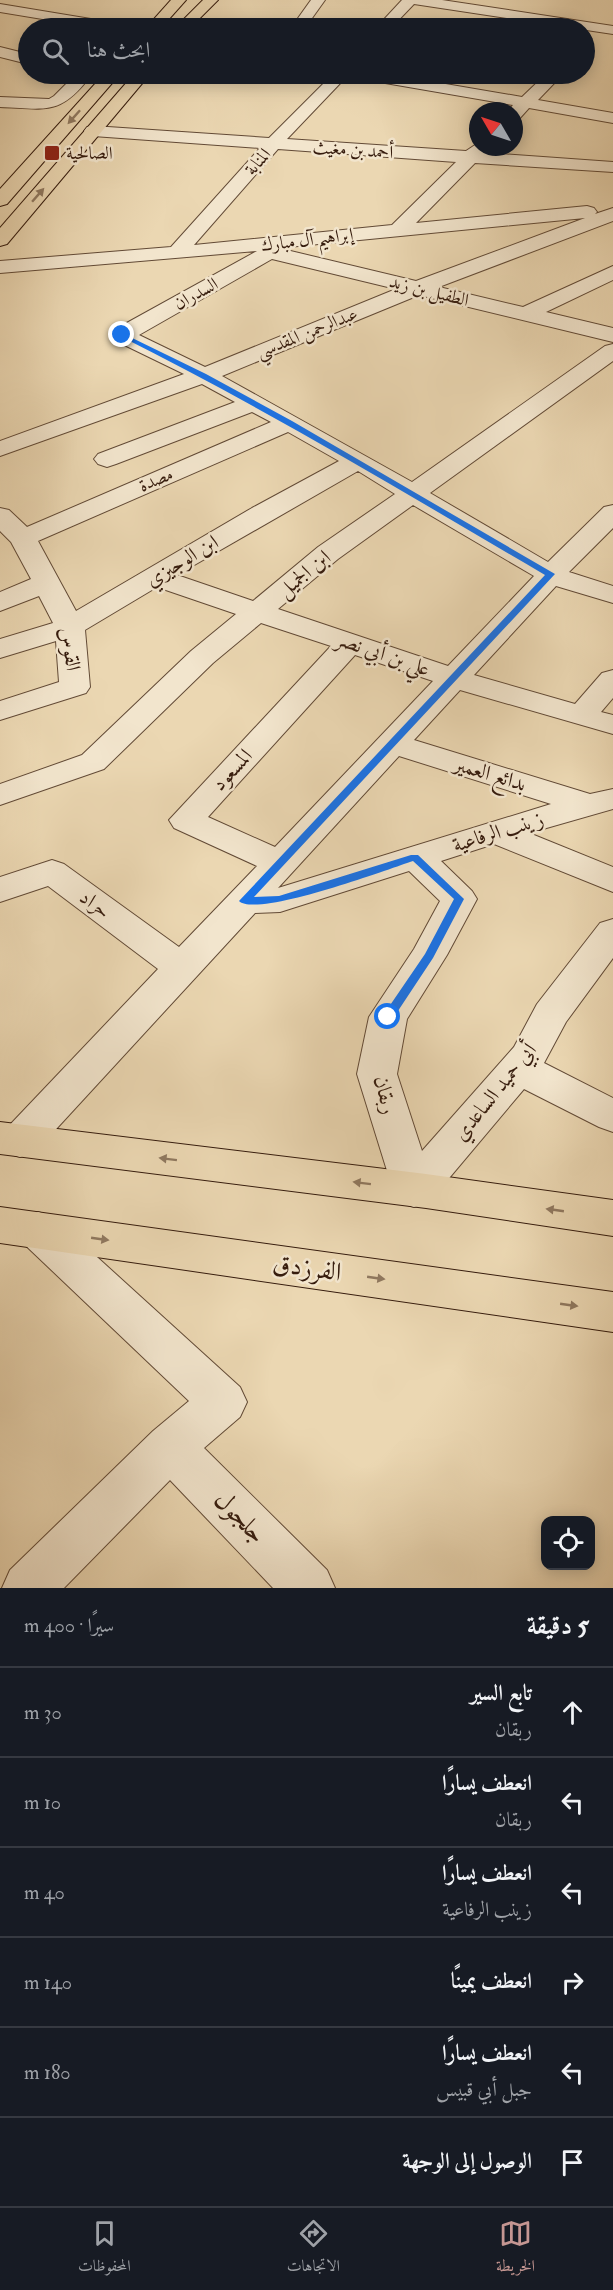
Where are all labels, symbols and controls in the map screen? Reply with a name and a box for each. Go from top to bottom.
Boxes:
search box [18,18,595,84]
icon: search [39,35,72,68]
text: ابحث هنا [87,36,150,64]
north arrow [469,102,523,156]
one-way arrow [68,109,81,124]
street label: أحمد بن مغيث [312,134,395,164]
place label: الصالحية [66,142,113,165]
street label: المنابة [240,143,276,181]
marker: الصالحية [43,144,61,162]
one-way arrow [31,188,44,203]
street label: إبراهيم آل مبارك [259,223,356,263]
street label: الطفيل بن زيد [387,270,471,313]
street label: السدران [170,272,222,315]
street label: عبدالرحمن المقدسي [253,302,363,368]
route end [108,321,134,347]
street label: مصدة [135,463,177,497]
street label: ابن الوجيزي [141,529,224,595]
street label: ابن الجميل [272,544,337,605]
street label: علي بن أبي نصر [329,623,434,688]
street label: القوس [53,625,87,673]
street label: المسعود [206,743,258,797]
street label: بدائع العمير [447,750,529,803]
street label: زينب الرفاعية [449,805,547,859]
street label: حراد [74,884,116,924]
route start [374,1003,400,1029]
street label: أبي حميد الساعدي [446,1036,545,1148]
street label: ربقان [367,1073,403,1117]
one-way arrow [159,1155,178,1164]
one-way arrow [352,1179,371,1188]
one-way arrow [545,1205,564,1214]
one-way arrow [90,1235,109,1244]
street label: الفرزدق [271,1247,343,1289]
one-way arrow [366,1274,385,1283]
one-way arrow [559,1301,578,1310]
street label: جلجول [207,1484,273,1550]
map controls [541,1516,595,1570]
button: locate [541,1516,595,1570]
text: 5 دقيقة [527,1610,589,1642]
text: سيرًا · 400 m [24,1613,114,1638]
text: تابع السير [470,1679,532,1707]
icon: ahead [556,1696,589,1729]
text: 30 m [24,1700,62,1725]
text: ربقان [495,1717,532,1742]
text: انعطف يسارًا [442,1769,532,1797]
icon: left [556,1786,589,1819]
text: 10 m [24,1790,61,1815]
text: ربقان [495,1807,532,1832]
text: انعطف يسارًا [442,1859,532,1887]
icon: left [556,1876,589,1909]
text: 40 m [24,1880,65,1905]
text: زينب الرفاعية [442,1897,532,1922]
icon: right [556,1966,589,1999]
text: انعطف يمينًا [451,1967,532,1995]
text: 140 m [24,1970,72,1995]
text: انعطف يسارًا [442,2039,532,2067]
icon: left [556,2056,589,2089]
text: 180 m [24,2060,71,2085]
text: جبل أبي قبيس [436,2077,532,2102]
icon: arrive [556,2146,589,2179]
text: الوصول إلى الوجهة [402,2147,532,2175]
tab: المحفوظات [78,2217,131,2281]
tab: الاتجاهات [287,2217,340,2281]
tab: الخريطة [496,2217,535,2281]

